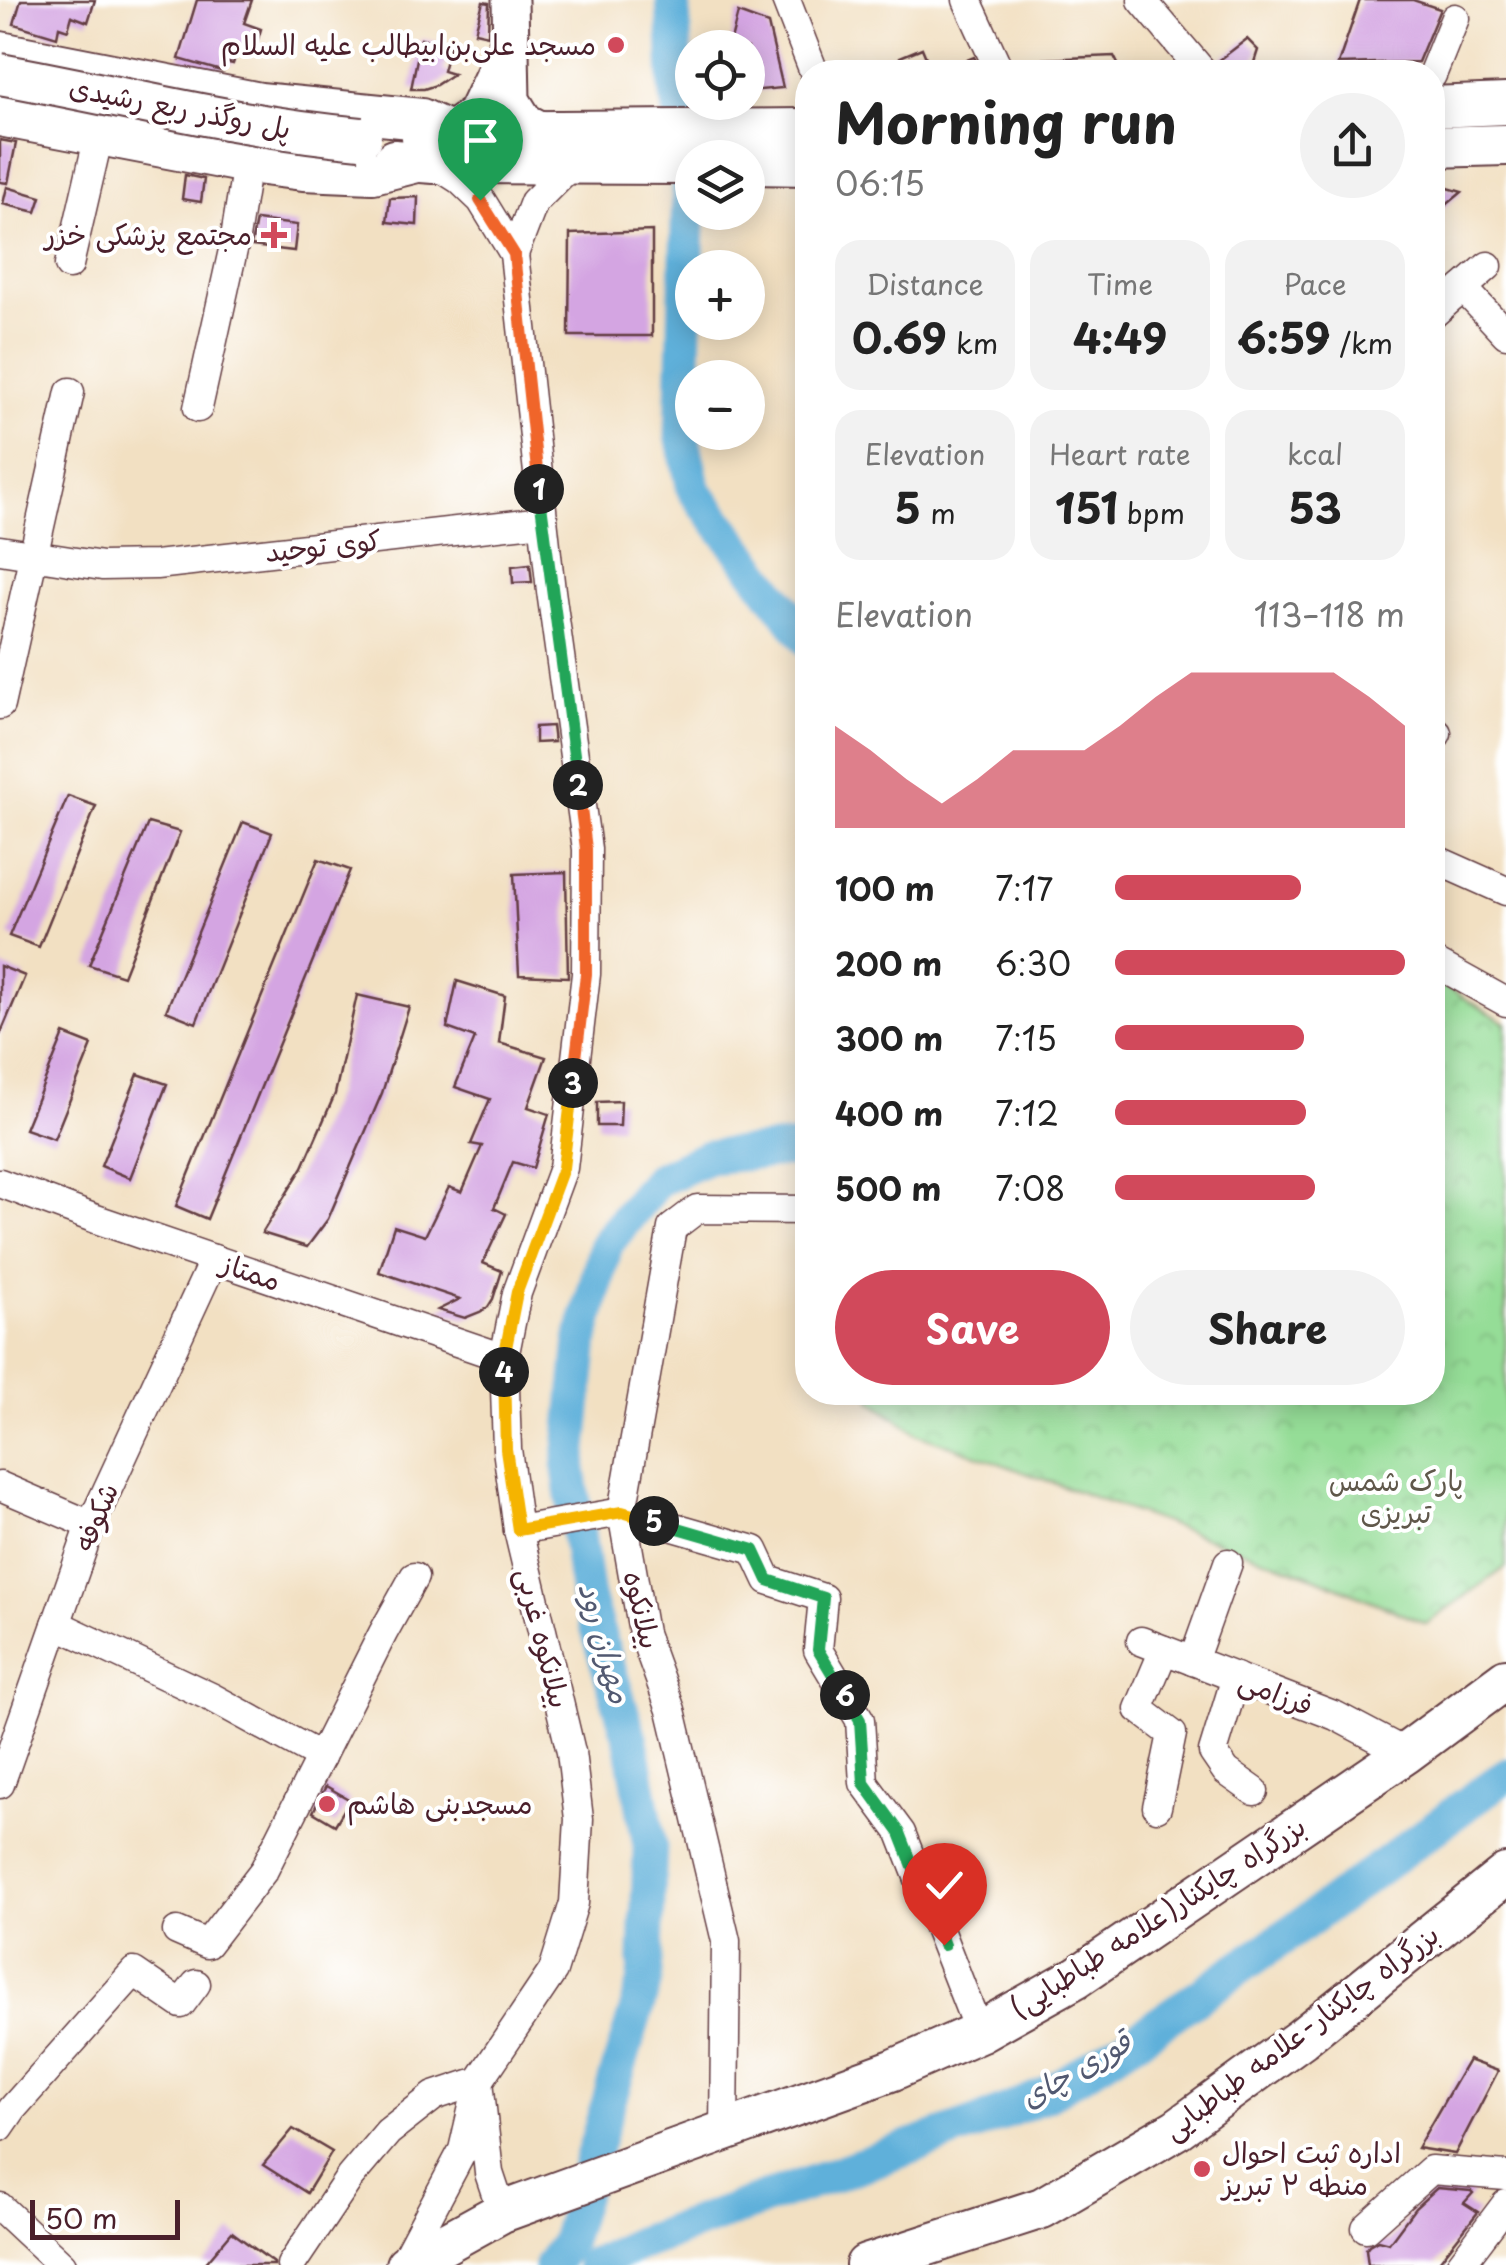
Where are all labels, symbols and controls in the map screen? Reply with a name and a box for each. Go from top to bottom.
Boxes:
place label: مسجد علی‌بن‌ابیطالب علیه السلام [221,22,596,67]
map controls [675,30,765,450]
button: locate [675,30,765,120]
marker: مسجد علی‌بن‌ابیطالب علیه السلام [605,34,627,56]
street label: پل روگذر ربع رشیدی [66,64,295,149]
text: Morning run [835,80,1177,163]
button: share [1300,93,1405,198]
pin [438,98,523,201]
icon: arrive [453,113,508,168]
button: layers [675,140,765,230]
text: 06:15 [835,159,925,207]
place label: مجتمع پزشکی خزر [43,212,252,255]
marker: مجتمع پزشکی خزر [261,222,287,248]
button: + [675,250,765,340]
text: Distance [866,262,984,305]
text: Time [1087,262,1153,305]
text: Pace [1283,262,1347,305]
text: 0.69 [852,305,947,368]
text: 4:49 [1073,305,1167,368]
text: 6:59 [1237,305,1330,368]
text: km [947,321,998,364]
text: /km [1330,321,1393,364]
button: − [675,360,765,450]
text: Elevation [865,432,985,475]
text: Heart rate [1049,432,1191,475]
text: kcal [1287,432,1343,475]
pin: 1 [514,464,564,514]
text: 1 [532,467,546,510]
text: 5 [894,475,921,538]
text: 151 [1055,475,1118,538]
text: 53 [1288,475,1342,538]
text: m [921,491,956,534]
text: bpm [1118,491,1185,534]
street label: کوی توحید [262,517,383,572]
text: Elevation [835,590,973,638]
text: 113–118 m [1254,590,1405,638]
pin: 2 [553,760,603,810]
text: 2 [568,763,588,806]
text: 100 m [835,864,935,912]
text: 7:17 [995,864,1053,912]
text: 200 m [835,939,942,987]
text: 6:30 [995,939,1071,987]
text: 300 m [835,1014,943,1062]
text: 7:15 [995,1014,1057,1062]
pin: 3 [548,1058,598,1108]
text: 3 [564,1061,582,1104]
text: 400 m [835,1089,943,1137]
text: 7:12 [995,1089,1059,1137]
text: 500 m [835,1164,941,1212]
text: 7:08 [995,1164,1065,1212]
street label: ممتاز [214,1240,287,1301]
button: Save [835,1270,1110,1385]
button: Share [1130,1270,1405,1385]
pin: 4 [479,1347,529,1397]
text: 4 [494,1350,514,1393]
park label: پارک شمس تبریزی [1329,1458,1463,1533]
street label: شکوفه [61,1475,128,1557]
pin: 5 [629,1496,679,1546]
text: 5 [645,1499,663,1542]
street label: بیلانکوه غربی [506,1563,583,1712]
street label: بیلانکوه [614,1566,673,1653]
water label: مهران رود [569,1577,644,1708]
street label: فرزامی [1233,1658,1320,1725]
pin: 6 [820,1670,870,1720]
text: 6 [835,1673,855,1716]
place label: مسجدبنی هاشم [347,1781,533,1826]
marker: مسجدبنی هاشم [316,1793,338,1815]
street label: بزرگراه چایکنار(علامه طباطبایی) [1001,1804,1314,2028]
pin [902,1843,987,1946]
icon: check [917,1858,972,1913]
street label: بزرگراه چایکنار-علامه طباطبایی [1153,1912,1447,2149]
water label: قوری چای [1011,2017,1141,2118]
place label: اداره ثبت احوال منطه ۲ تبریز [1220,2130,1401,2205]
marker: اداره ثبت احوال منطه ۲ تبریز [1191,2158,1213,2180]
scale bar [30,2195,180,2240]
text: 50 m [45,2196,118,2239]

